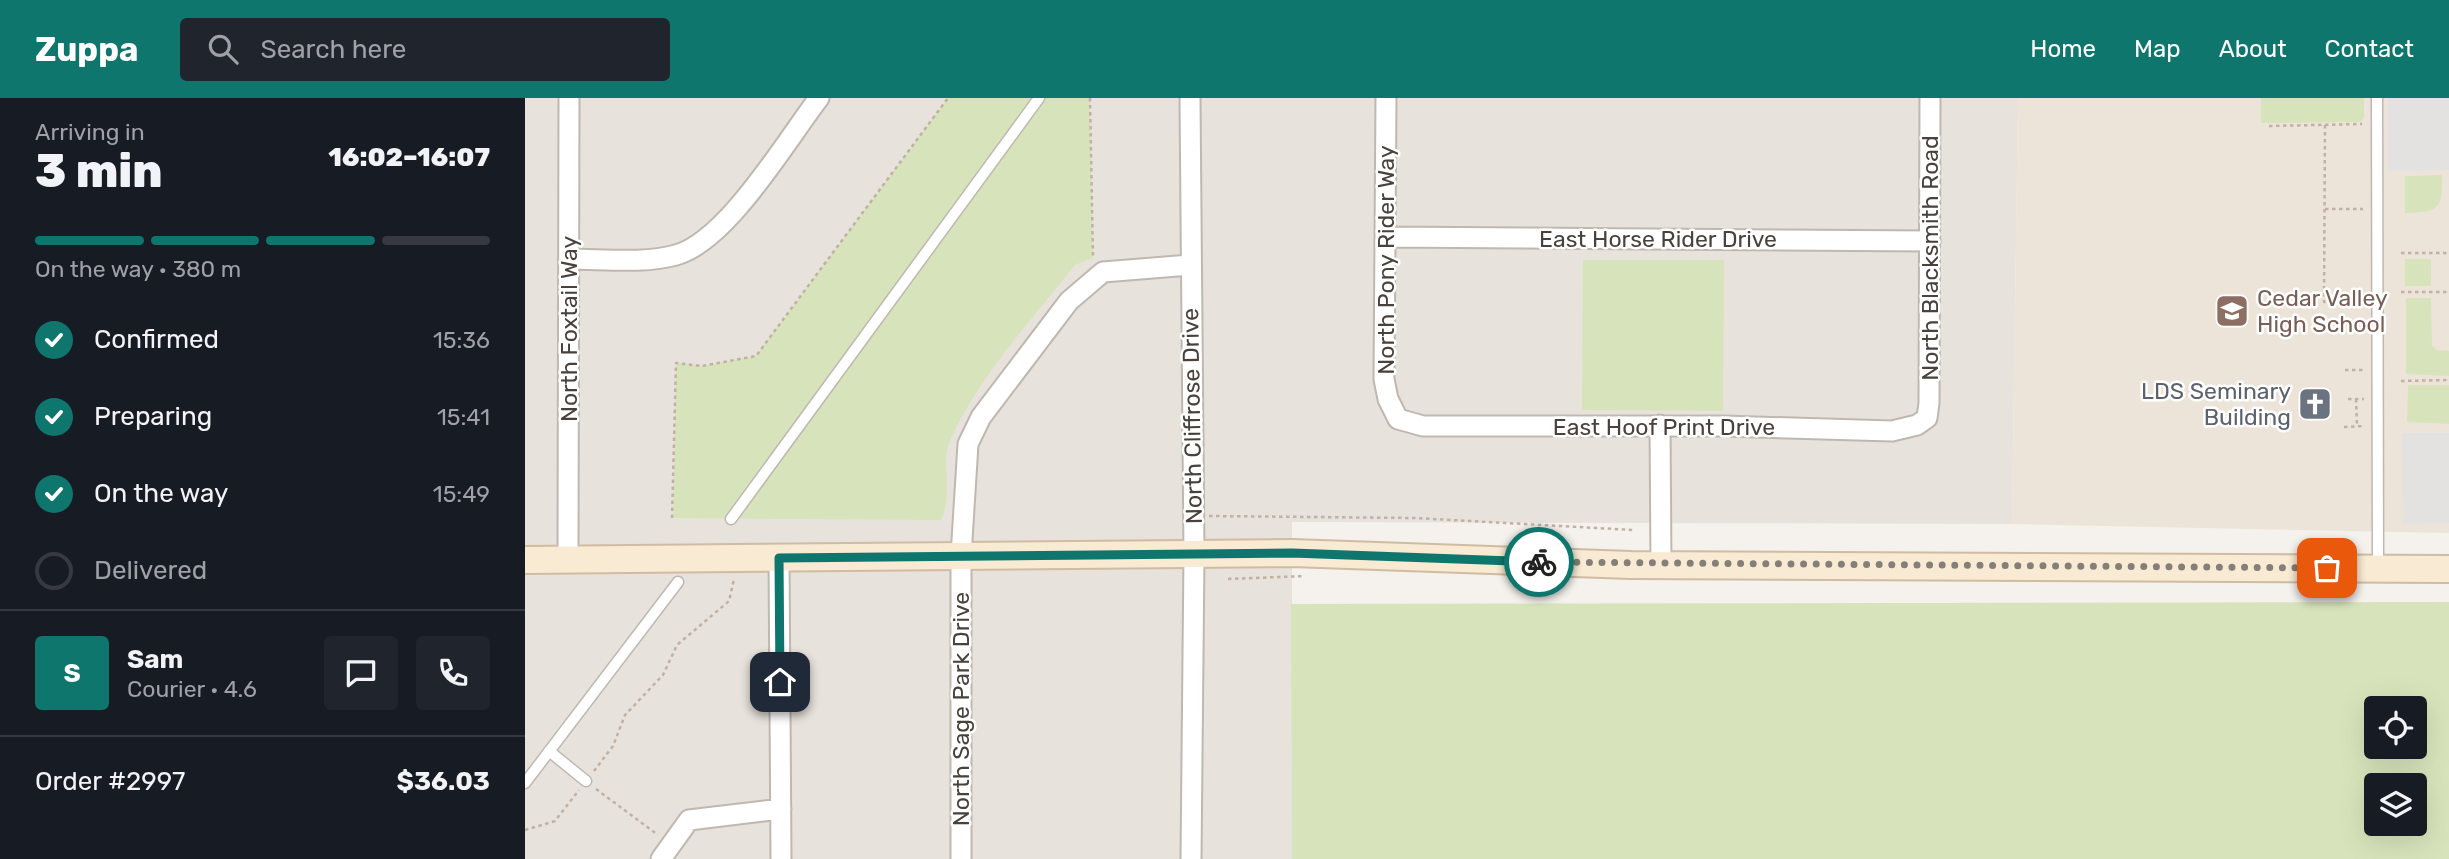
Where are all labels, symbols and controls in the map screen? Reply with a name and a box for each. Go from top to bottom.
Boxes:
search box [180,18,670,81]
text: Zuppa [35,30,138,69]
icon: search [204,30,242,68]
text: Search here [260,34,406,65]
text: Home [2030,35,2096,63]
text: Map [2134,35,2181,63]
text: About [2219,35,2287,63]
text: Contact [2325,35,2414,63]
text: Arriving in [35,118,145,146]
street label: North Blacksmith Road [1916,135,1944,381]
text: 16:02–16:07 [328,142,490,173]
text: 3 min [35,144,163,199]
street label: North Pony Rider Way [1372,145,1400,375]
street label: East Horse Rider Drive [1539,225,1777,253]
street label: North Foxtail Way [555,236,583,422]
text: On the way · 380 m [35,255,241,283]
place label: Cedar Valley High School [2257,284,2388,338]
school or university icon: Cedar Valley High School [2213,292,2251,330]
street label: North Cliffrose Drive [1176,308,1208,524]
icon: check [35,321,73,359]
text: Confirmed [94,324,219,355]
text: 15:36 [433,326,490,354]
place label: LDS Seminary Building [2141,377,2291,431]
church icon: LDS Seminary Building [2296,385,2334,423]
icon: check [35,398,73,436]
text: Preparing [94,401,212,432]
text: 15:41 [437,403,490,431]
street label: East Hoof Print Drive [1553,413,1775,441]
icon: check [35,475,73,513]
text: On the way [94,478,228,509]
text: 15:49 [433,480,490,508]
courier [1504,527,1574,597]
pin [2297,538,2357,598]
icon: bike [1520,543,1558,581]
icon: bag [2308,549,2346,587]
text: Delivered [94,555,207,586]
street label: North Sage Park Drive [947,592,975,826]
button: chat [324,636,398,710]
button: phone [416,636,490,710]
text: Sam [127,644,183,675]
pin [750,652,810,712]
text: S [63,658,81,689]
icon: home [761,663,799,701]
text: Courier · 4.6 [127,675,257,703]
map controls [2364,696,2427,836]
button: locate [2364,696,2427,759]
text: Order #2997 [35,766,185,797]
text: $36.03 [397,766,490,797]
button: layers [2364,773,2427,836]

